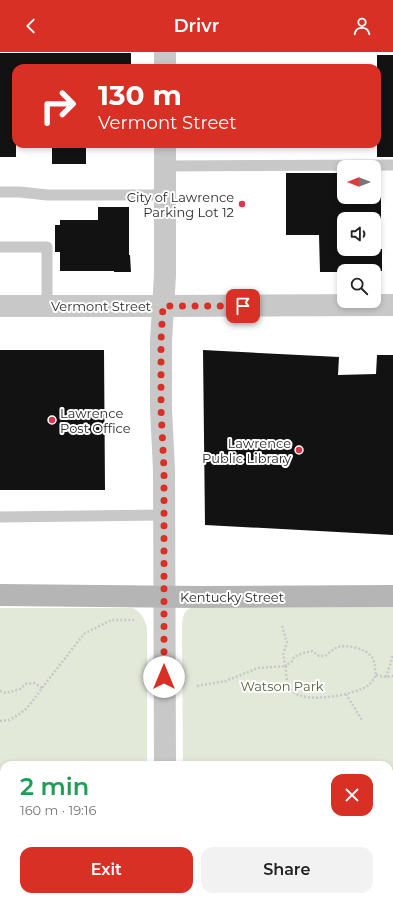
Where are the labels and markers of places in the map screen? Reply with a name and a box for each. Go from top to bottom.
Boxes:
place label: City of Lawrence Parking Lot 12 [127,189,234,220]
marker: City of Lawrence Parking Lot 12 [237,199,247,209]
pin [226,289,260,323]
place label: Lawrence Post Office [60,405,131,436]
marker: Lawrence Post Office [47,415,57,425]
place label: Lawrence Public Library [202,435,292,466]
marker: Lawrence Public Library [294,445,304,455]

